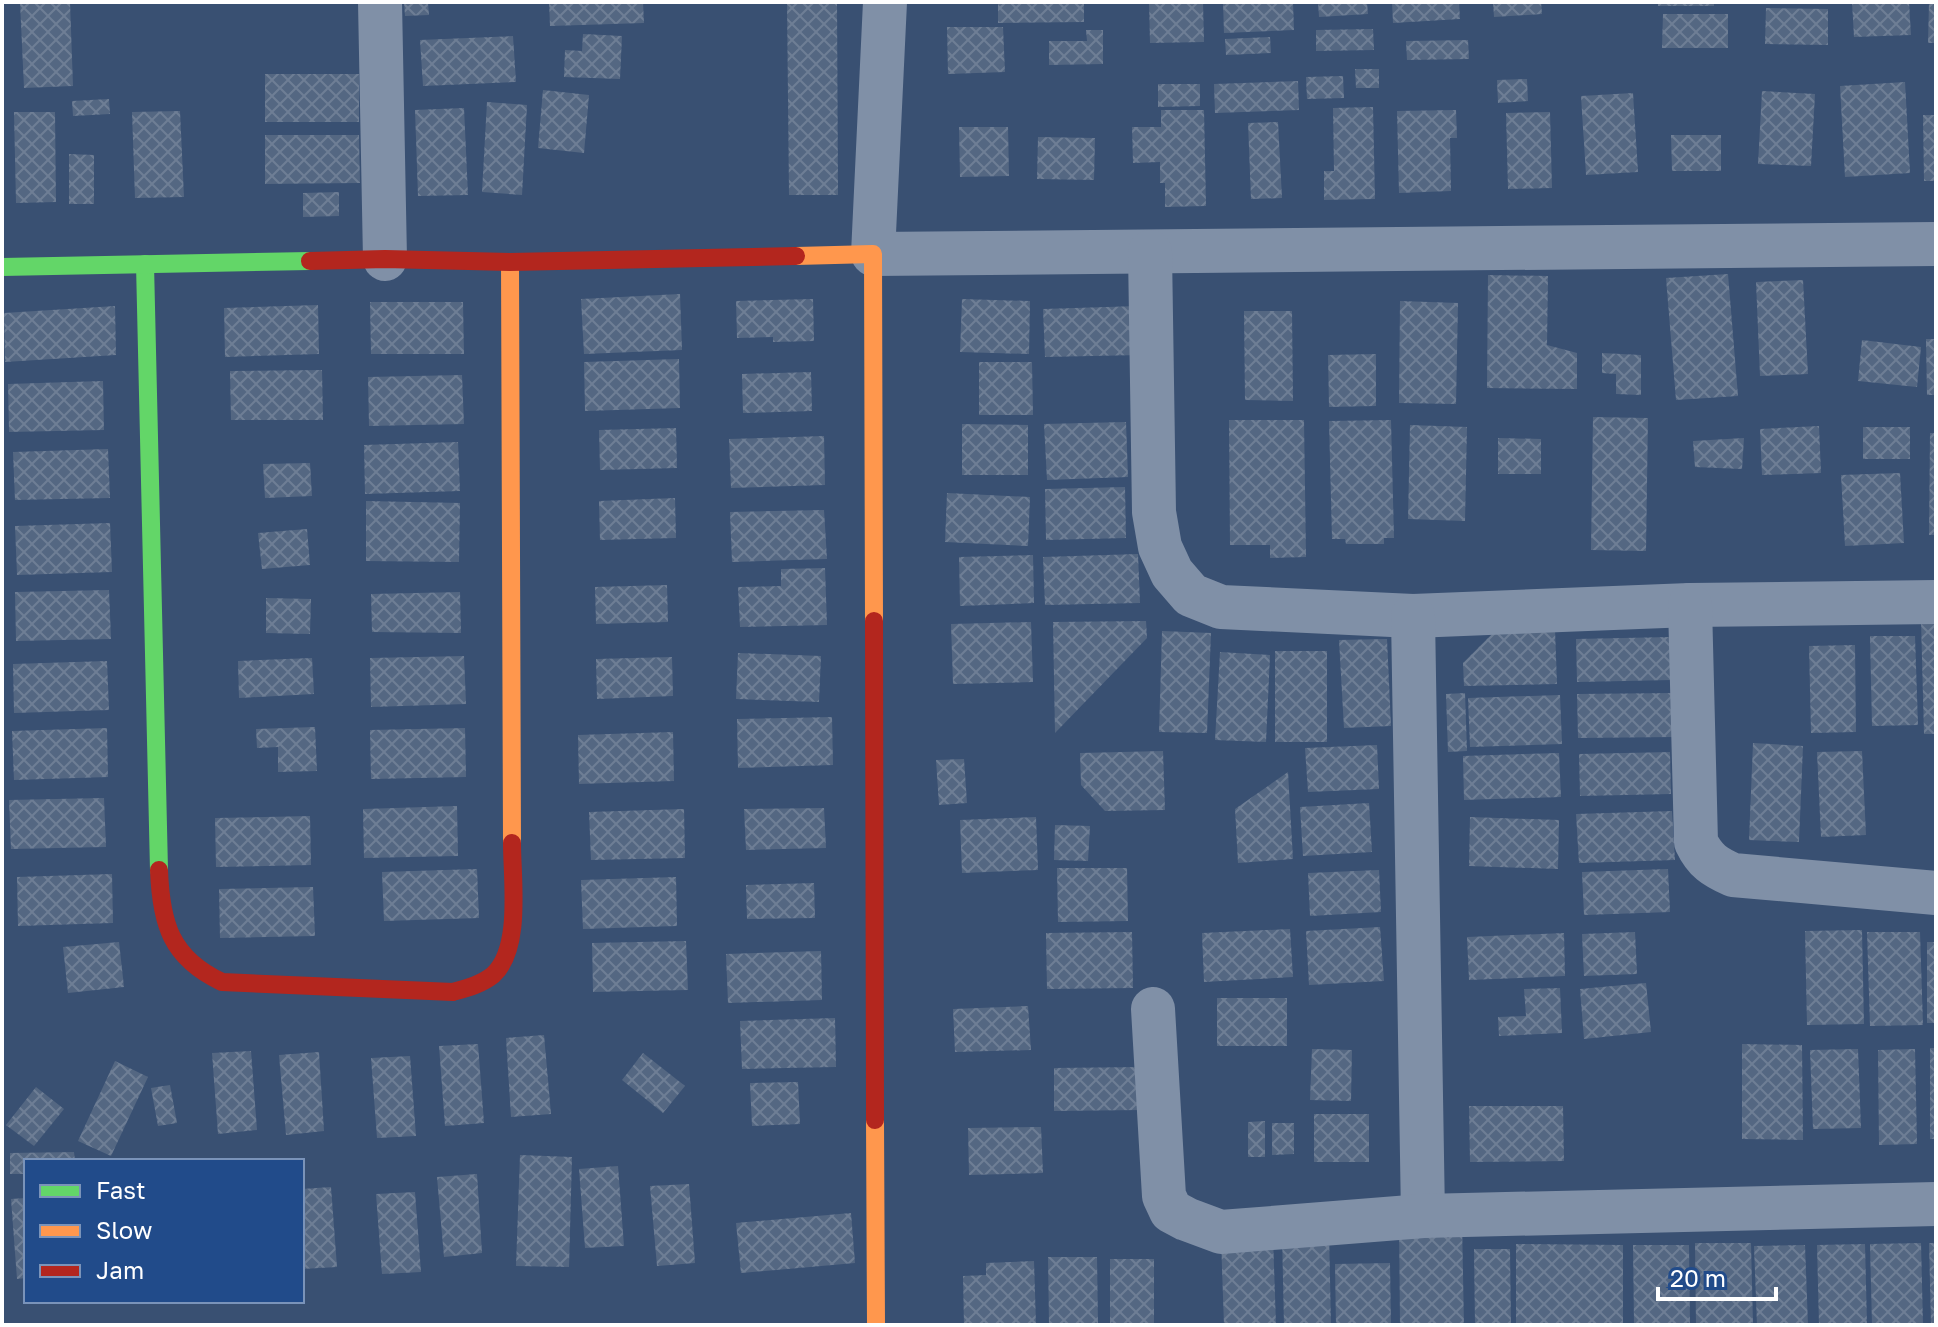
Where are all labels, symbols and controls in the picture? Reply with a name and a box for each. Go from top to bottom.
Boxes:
legend [24,1159,304,1303]
text: Fast [96,1175,146,1204]
text: Slow [96,1215,152,1244]
scale bar [1658,1251,1776,1301]
text: Jam [96,1255,144,1284]
text: 20 m [1670,1263,1726,1292]

